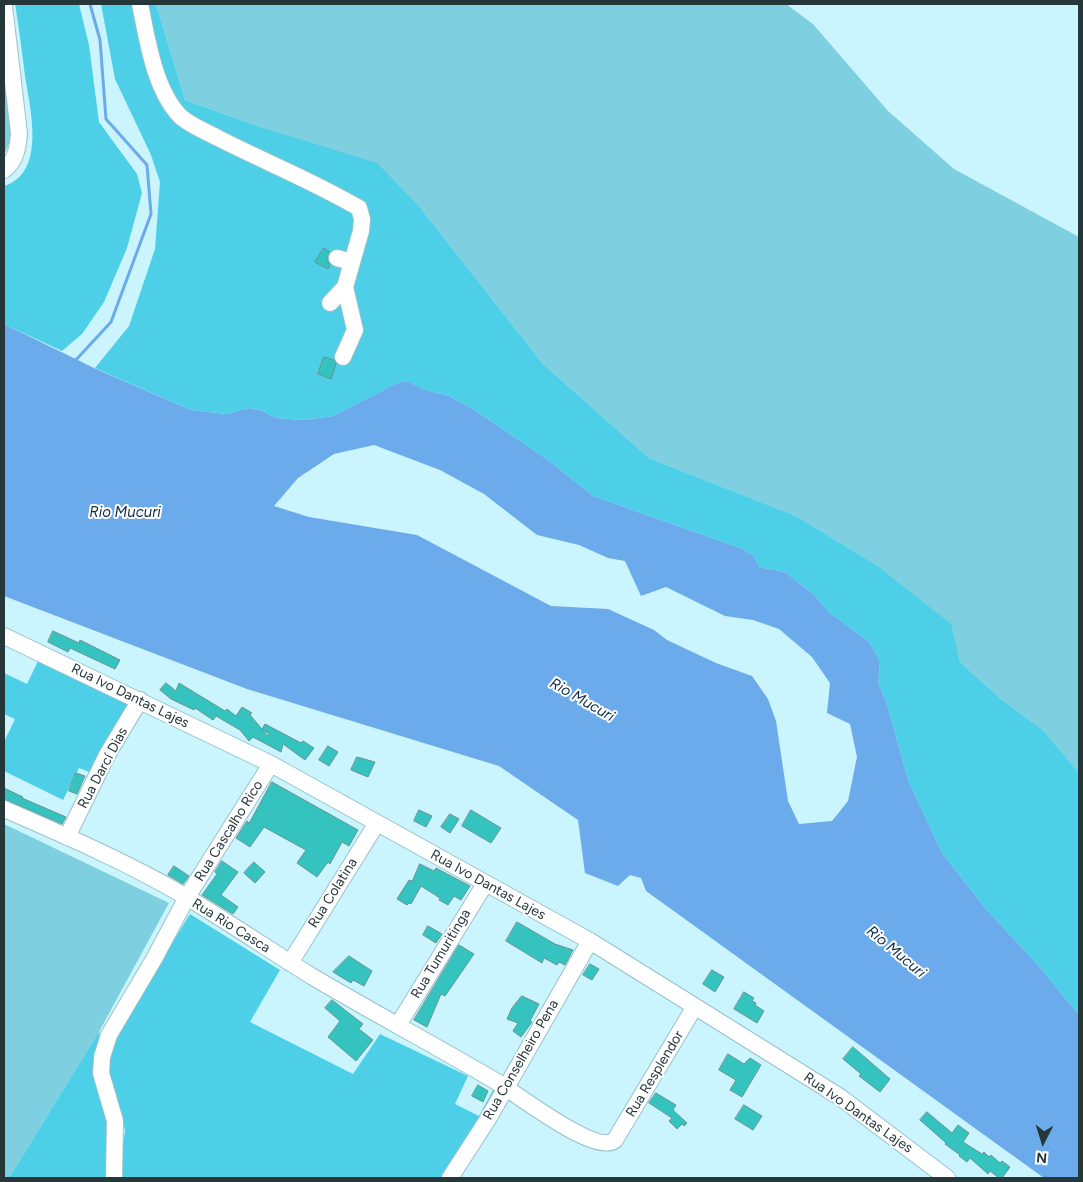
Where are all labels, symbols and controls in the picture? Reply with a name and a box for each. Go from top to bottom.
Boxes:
water label: Rio Mucuri [89,504,161,522]
street label: Rua Ivo Dantas Lajes [68,660,192,732]
water label: Rio Mucuri [547,674,617,726]
street label: Rua Darcí Dias [75,725,131,811]
street label: Rua Cascalho Rico [191,777,267,885]
street label: Rua Ivo Dantas Lajes [428,846,548,924]
street label: Rua Colatina [305,855,361,931]
street label: Rua Rio Casca [189,895,273,957]
street label: Rua Tumuritinga [408,906,474,1002]
water label: Rio Mucuri [863,922,929,982]
street label: Rua Conselheiro Pena [480,997,562,1123]
street label: Rua Resplendor [623,1028,687,1120]
street label: Rua Ivo Dantas Lajes [800,1069,916,1157]
north arrow [1018,1117,1068,1167]
text: N [1036,1149,1048,1166]

